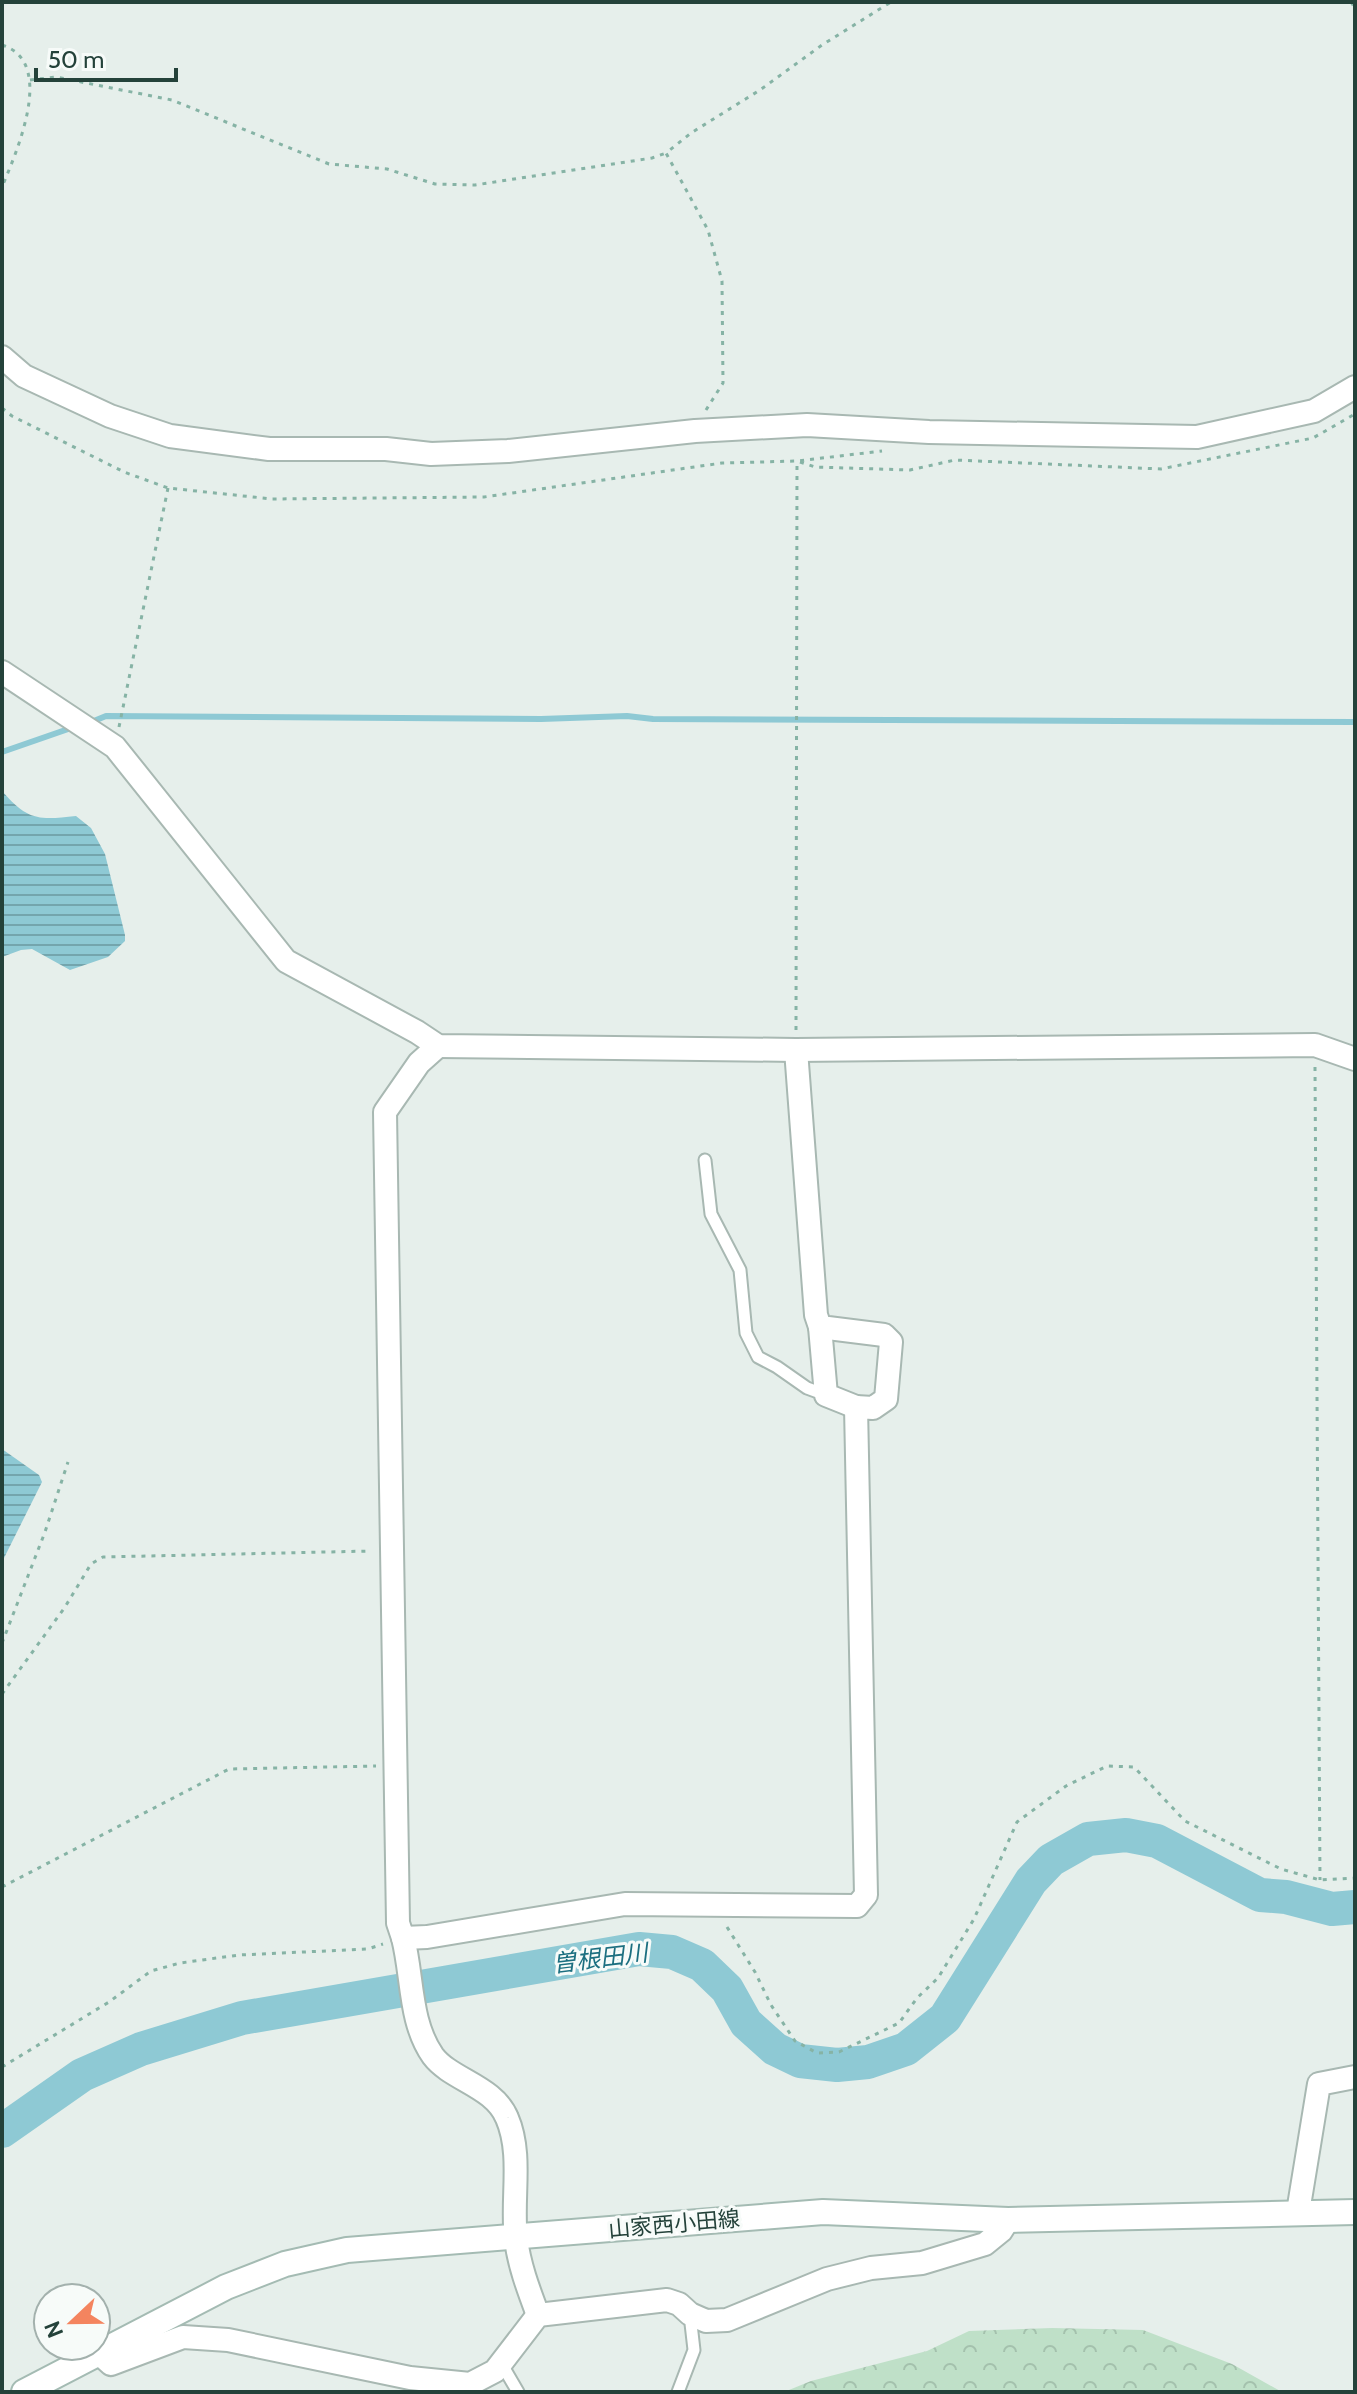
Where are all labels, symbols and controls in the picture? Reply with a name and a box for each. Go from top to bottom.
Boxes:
scale bar [36,32,176,82]
text: 50 m [48,45,104,74]
water label: 曽根田川 [551,1937,652,1978]
street label: 山家西小田線 [607,2205,741,2243]
north arrow [32,2282,112,2362]
text: N [38,2317,69,2342]

